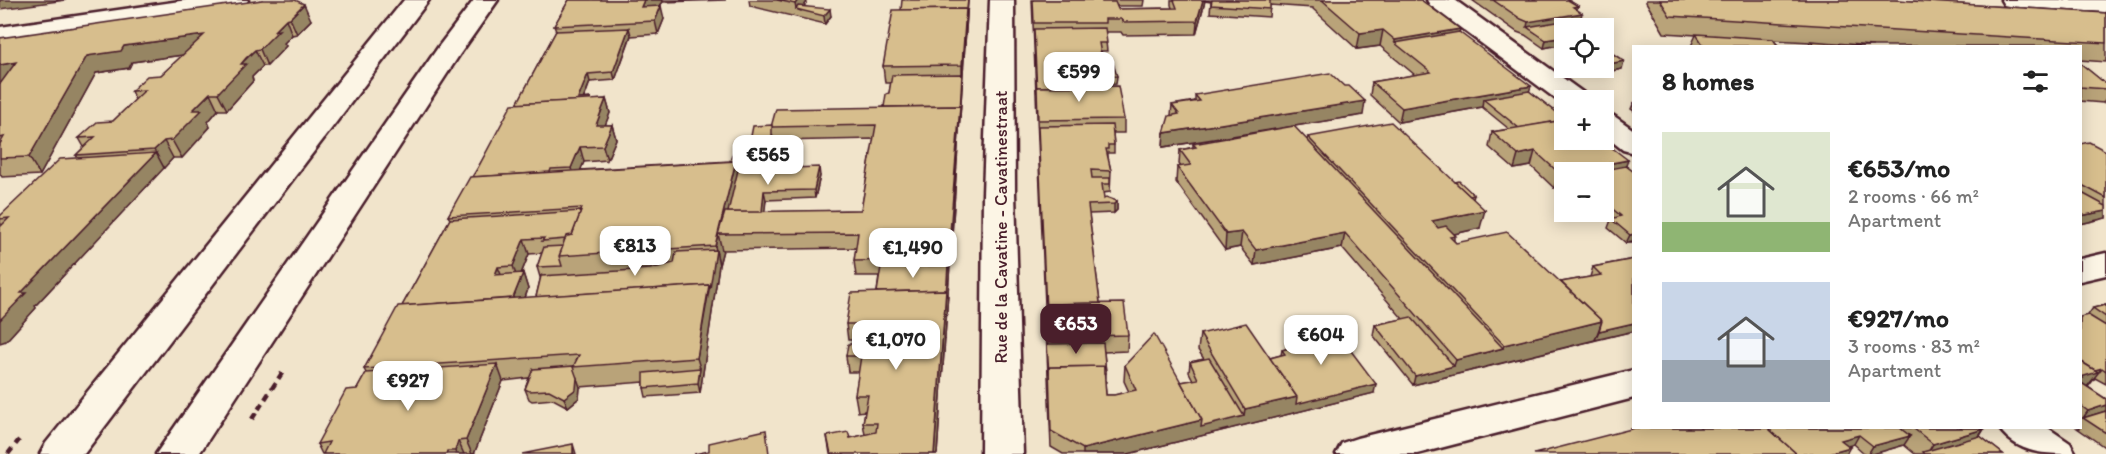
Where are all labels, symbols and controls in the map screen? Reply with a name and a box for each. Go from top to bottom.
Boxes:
map controls [1554,18,1614,222]
button: locate [1554,18,1614,78]
pin: €599 [1043,52,1115,103]
text: €599 [1058,59,1100,83]
text: 8 homes [1662,65,1754,97]
icon: filters [2019,65,2052,98]
street label: Rue de la Cavatine - Cavatinestraat [990,90,1012,364]
button: + [1554,90,1614,150]
pin: €565 [732,135,804,186]
text: €565 [747,142,790,166]
text: €653/mo [1848,152,1950,184]
icon: home [1710,156,1782,228]
button: − [1554,162,1614,222]
text: 2 rooms · 66 m² [1848,184,1979,208]
text: Apartment [1848,208,1941,232]
pin: €813 [599,226,671,277]
pin: €1,490 [864,228,962,279]
text: €813 [614,233,656,257]
text: €1,490 [883,235,943,259]
text: €927/mo [1848,302,1949,334]
pin: €653 [1040,304,1112,355]
icon: home [1710,306,1782,378]
text: €653 [1054,311,1098,335]
pin: €604 [1285,315,1357,366]
pin: €1,070 [847,320,945,371]
text: €604 [1298,322,1344,346]
text: €1,070 [866,327,926,351]
text: 3 rooms · 83 m² [1848,334,1980,358]
text: Apartment [1848,358,1941,382]
pin: €927 [372,361,444,412]
text: €927 [387,368,429,392]

